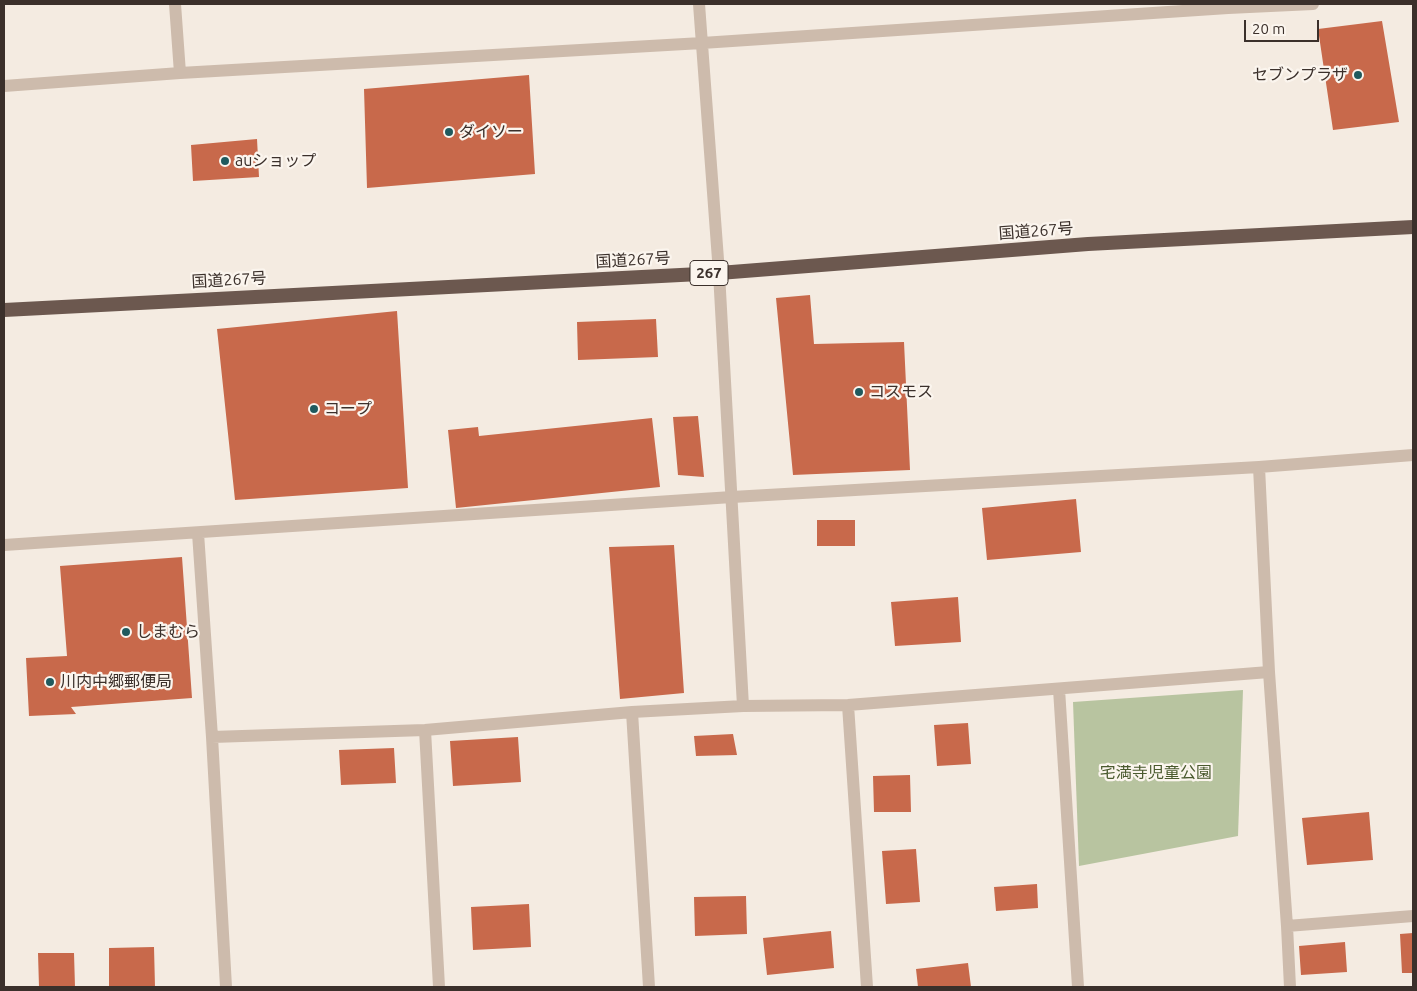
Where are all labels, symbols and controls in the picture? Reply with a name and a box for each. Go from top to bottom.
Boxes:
scale bar [1247,10,1322,42]
text: 20 m [1252,20,1285,37]
place label: セブンプラザ [1252,65,1348,85]
marker: セブンプラザ [1352,69,1364,81]
place label: ダイソー [459,122,523,142]
marker: ダイソー [443,126,455,138]
place label: auショップ [235,151,316,171]
marker: auショップ [219,155,231,167]
street label: 国道267号 [998,219,1074,243]
street label: 国道267号 [595,248,671,272]
road number: 267 [690,260,728,286]
street label: 国道267号 [191,268,267,292]
place label: コスモス [869,382,933,402]
marker: コスモス [853,386,865,398]
place label: コープ [324,399,372,419]
marker: コープ [308,403,320,415]
place label: しまむら [136,622,200,642]
marker: しまむら [120,626,132,638]
place label: 川内中郷郵便局 [60,672,172,692]
marker: 川内中郷郵便局 [44,676,56,688]
park label: 宅満寺児童公園 [1100,763,1212,783]

